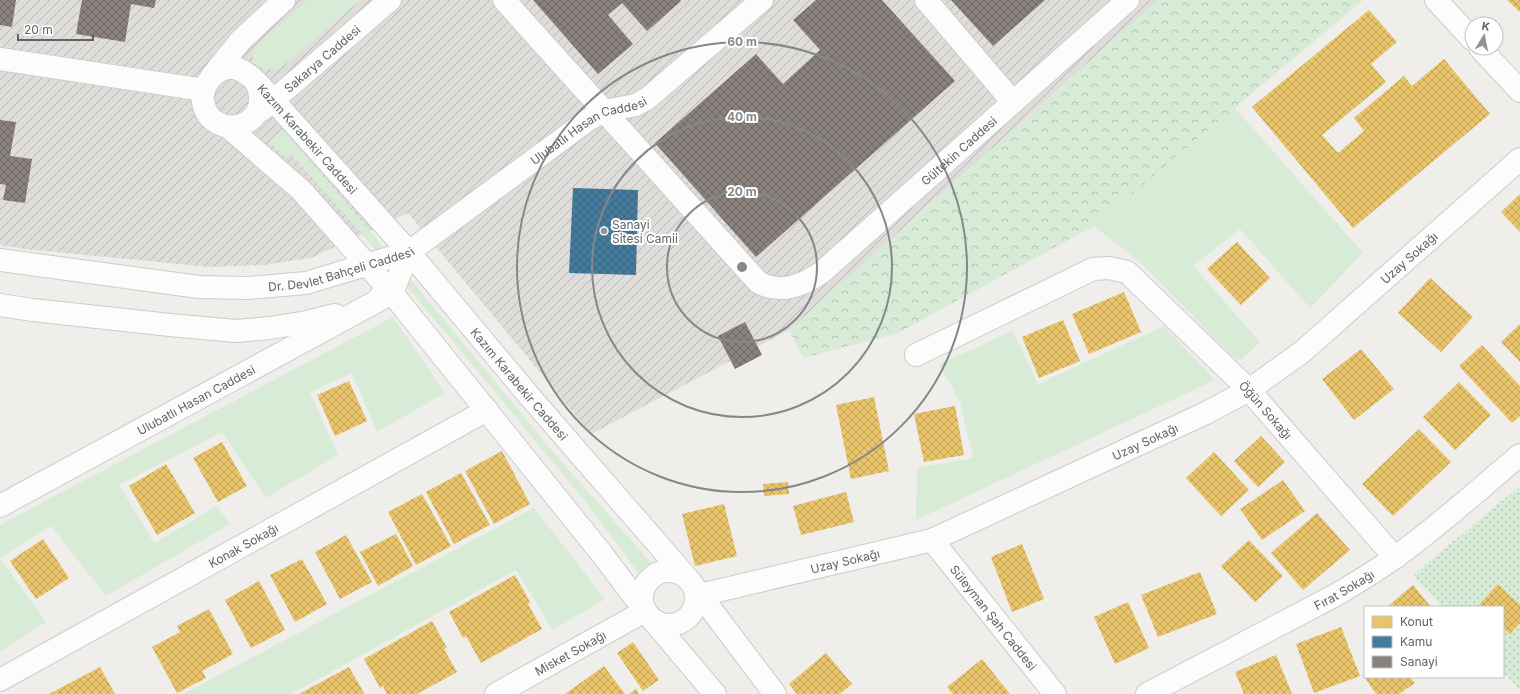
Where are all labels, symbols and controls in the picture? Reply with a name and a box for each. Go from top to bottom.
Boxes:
scale bar [18,16,93,42]
north arrow [1464,16,1504,56]
text: K [1481,19,1491,34]
text: 20 m [24,22,53,37]
street label: Sakarya Caddesi [281,22,363,95]
text: 60 m [727,34,757,49]
street label: Kazım Karabekir Caddesi [255,81,361,197]
street label: Ulubatlı Hasan Caddesi [527,93,649,168]
text: 40 m [727,109,757,124]
street label: Gültekin Caddesi [918,113,1000,188]
text: 20 m [727,184,757,199]
place label: Sanayi Sitesi Camii [612,217,678,246]
marker: Sanayi Sitesi Camii [599,226,609,236]
street label: Uzay Sokağı [1377,228,1440,287]
street label: Dr. Devlet Bahçeli Caddesi [267,243,417,294]
centre of rings [735,260,749,274]
street label: Kazım Karabekir Caddesi [468,324,571,443]
street label: Ulubatlı Hasan Caddesi [134,361,258,438]
street label: Öğün Sokağı [1236,377,1296,442]
street label: Uzay Sokağı [1110,420,1180,463]
street label: Konak Sokağı [206,520,280,570]
street label: Uzay Sokağı [809,545,881,576]
street label: Süleyman Şah Caddesi [947,562,1040,673]
street label: Fırat Sokağı [1311,566,1377,613]
legend [1364,606,1504,678]
text: Konut [1400,614,1433,629]
street label: Misket Sokağı [532,627,609,678]
text: Kamu [1400,634,1432,649]
text: Sanayi [1400,654,1438,669]

